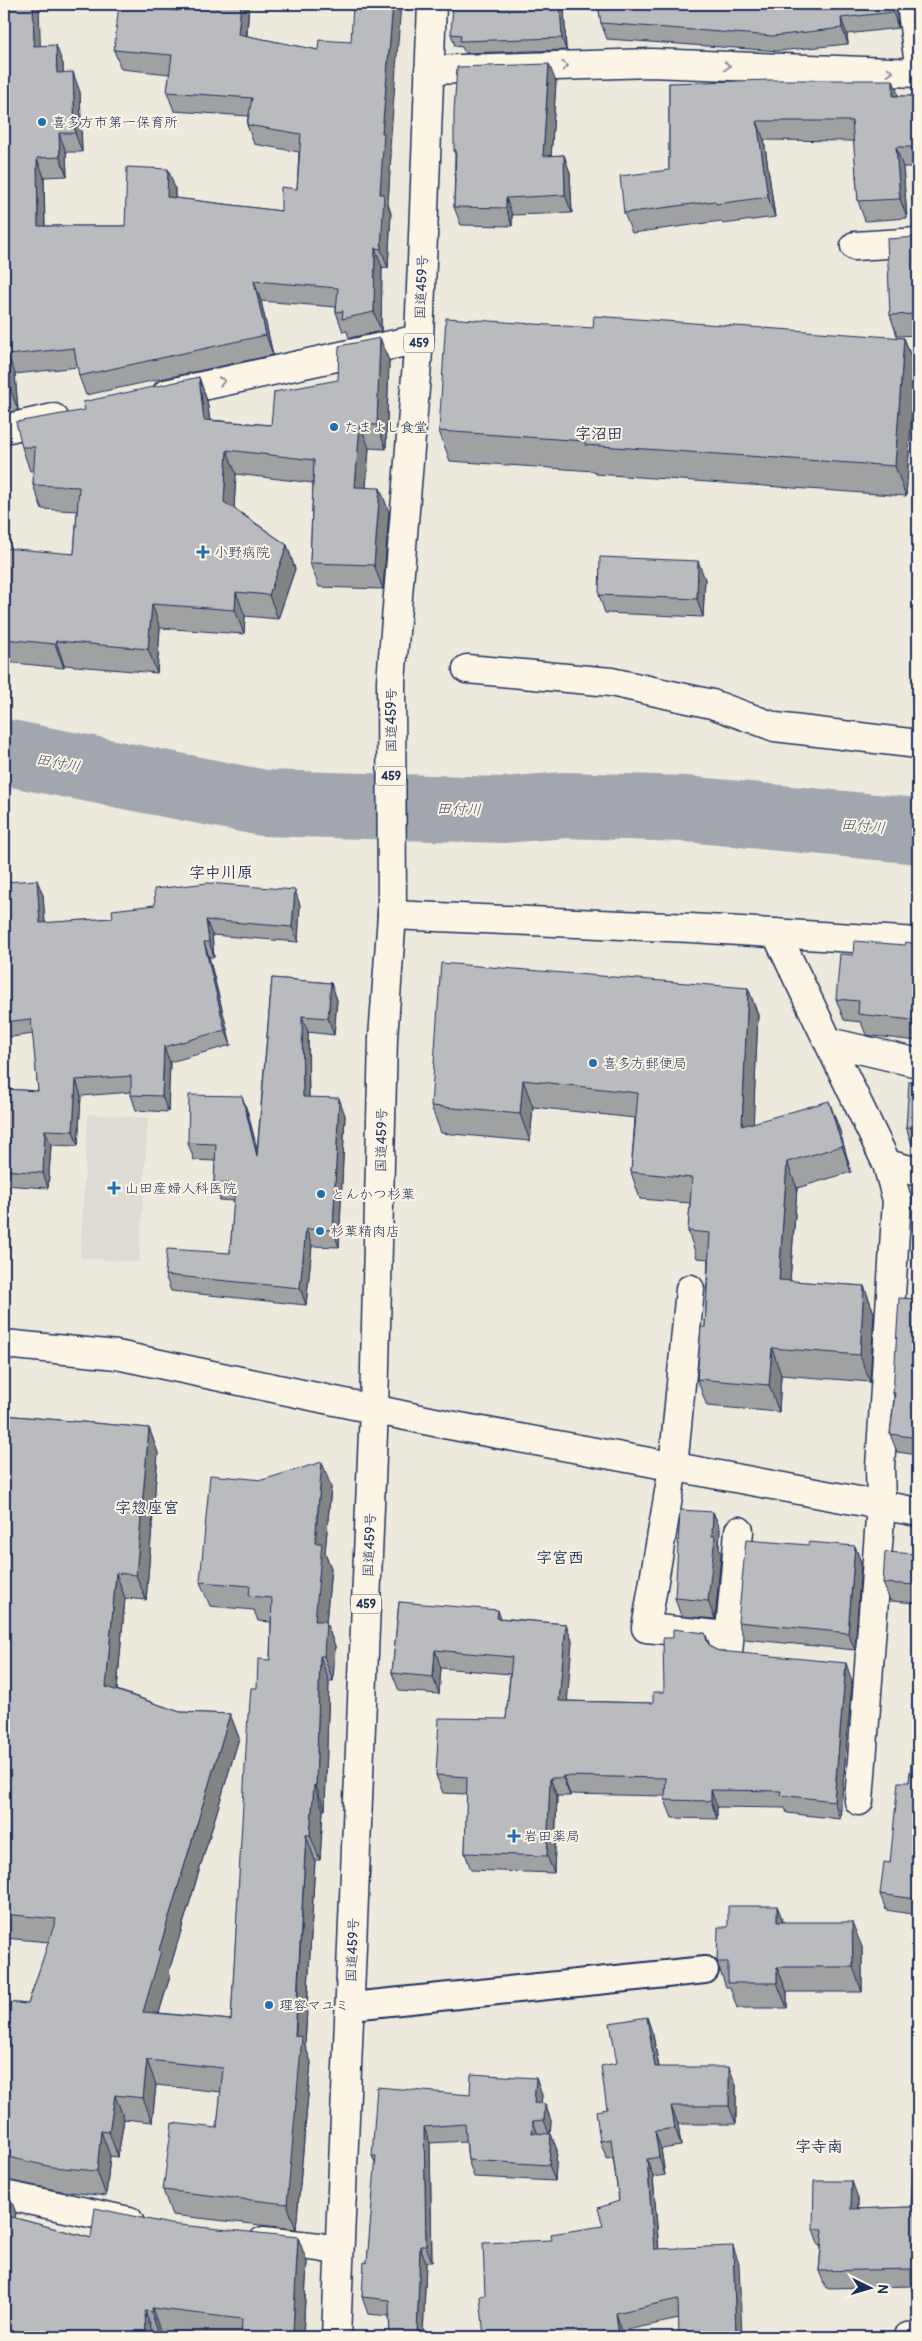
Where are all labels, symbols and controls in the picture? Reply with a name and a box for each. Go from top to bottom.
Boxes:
one-way arrow [561,60,569,71]
one-way arrow [724,60,732,71]
one-way arrow [886,66,894,77]
place label: 喜多方市第一保育所 [52,114,178,131]
marker: 喜多方市第一保育所 [36,116,48,128]
street label: 国道459号 [412,254,431,320]
road number: 459 [404,333,434,352]
one-way arrow [218,377,227,387]
place label: たまよし食堂 [344,419,428,436]
marker: たまよし食堂 [328,421,340,433]
district label: 字沼田 [575,424,623,444]
place label: 小野病院 [214,544,270,561]
marker: 小野病院 [196,545,210,559]
street label: 国道459号 [383,688,400,752]
water label: 田付川 [34,750,82,777]
road number: 459 [376,766,406,786]
water label: 田付川 [436,799,482,820]
water label: 田付川 [840,815,886,838]
district label: 字中川原 [189,863,253,883]
place label: 喜多方郵便局 [603,1055,687,1072]
marker: 喜多方郵便局 [587,1057,599,1069]
street label: 国道459号 [372,1107,391,1173]
place label: 山田産婦人科医院 [125,1180,237,1197]
marker: 山田産婦人科医院 [107,1181,121,1195]
place label: とんかつ杉葉 [331,1186,415,1203]
marker: とんかつ杉葉 [315,1188,327,1200]
place label: 杉葉精肉店 [330,1223,400,1240]
marker: 杉葉精肉店 [314,1225,326,1237]
district label: 字惣座宮 [115,1498,179,1518]
street label: 国道459号 [360,1512,379,1578]
district label: 字宮西 [536,1548,584,1568]
road number: 459 [351,1595,381,1614]
place label: 岩田薬局 [524,1828,580,1845]
marker: 岩田薬局 [508,1830,520,1842]
street label: 国道459号 [343,1917,362,1983]
place label: 理容マユミ [279,1997,349,2014]
marker: 理容マユミ [263,1999,275,2011]
district label: 字寺南 [795,2137,843,2157]
north arrow [844,2264,894,2314]
text: N [874,2284,891,2295]

